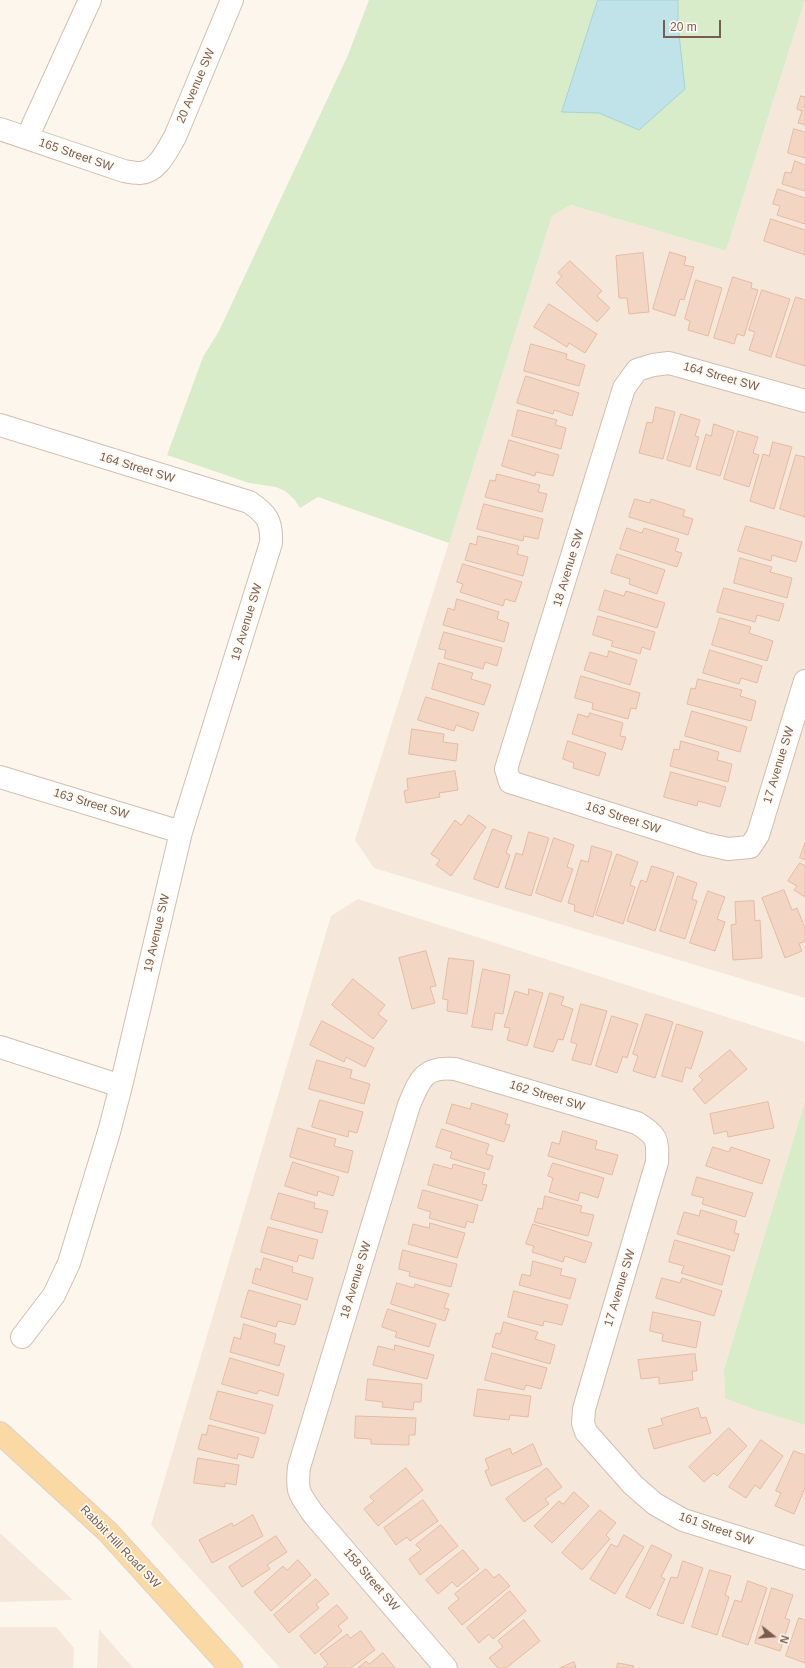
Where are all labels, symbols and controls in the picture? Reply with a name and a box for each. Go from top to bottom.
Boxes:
scale bar [665,12,723,38]
text: 20 m [670,20,697,34]
street label: 20 Avenue SW [174,46,218,126]
street label: 165 Street SW [37,135,115,175]
street label: 164 Street SW [682,359,760,395]
street label: 164 Street SW [98,450,176,486]
street label: 18 Avenue SW [550,528,588,608]
street label: 19 Avenue SW [228,582,266,662]
street label: 17 Avenue SW [760,725,798,805]
street label: 163 Street SW [52,786,130,822]
street label: 163 Street SW [584,799,662,837]
street label: 19 Avenue SW [141,892,173,974]
street label: 162 Street SW [508,1078,586,1114]
street label: 18 Avenue SW [337,1240,375,1320]
street label: 17 Avenue SW [601,1248,639,1328]
street label: Rabbit Hill Road SW [77,1503,163,1591]
street label: 161 Street SW [677,1509,755,1549]
street label: 158 Street SW [340,1546,402,1614]
north arrow [753,1616,793,1656]
text: N [778,1634,791,1645]

